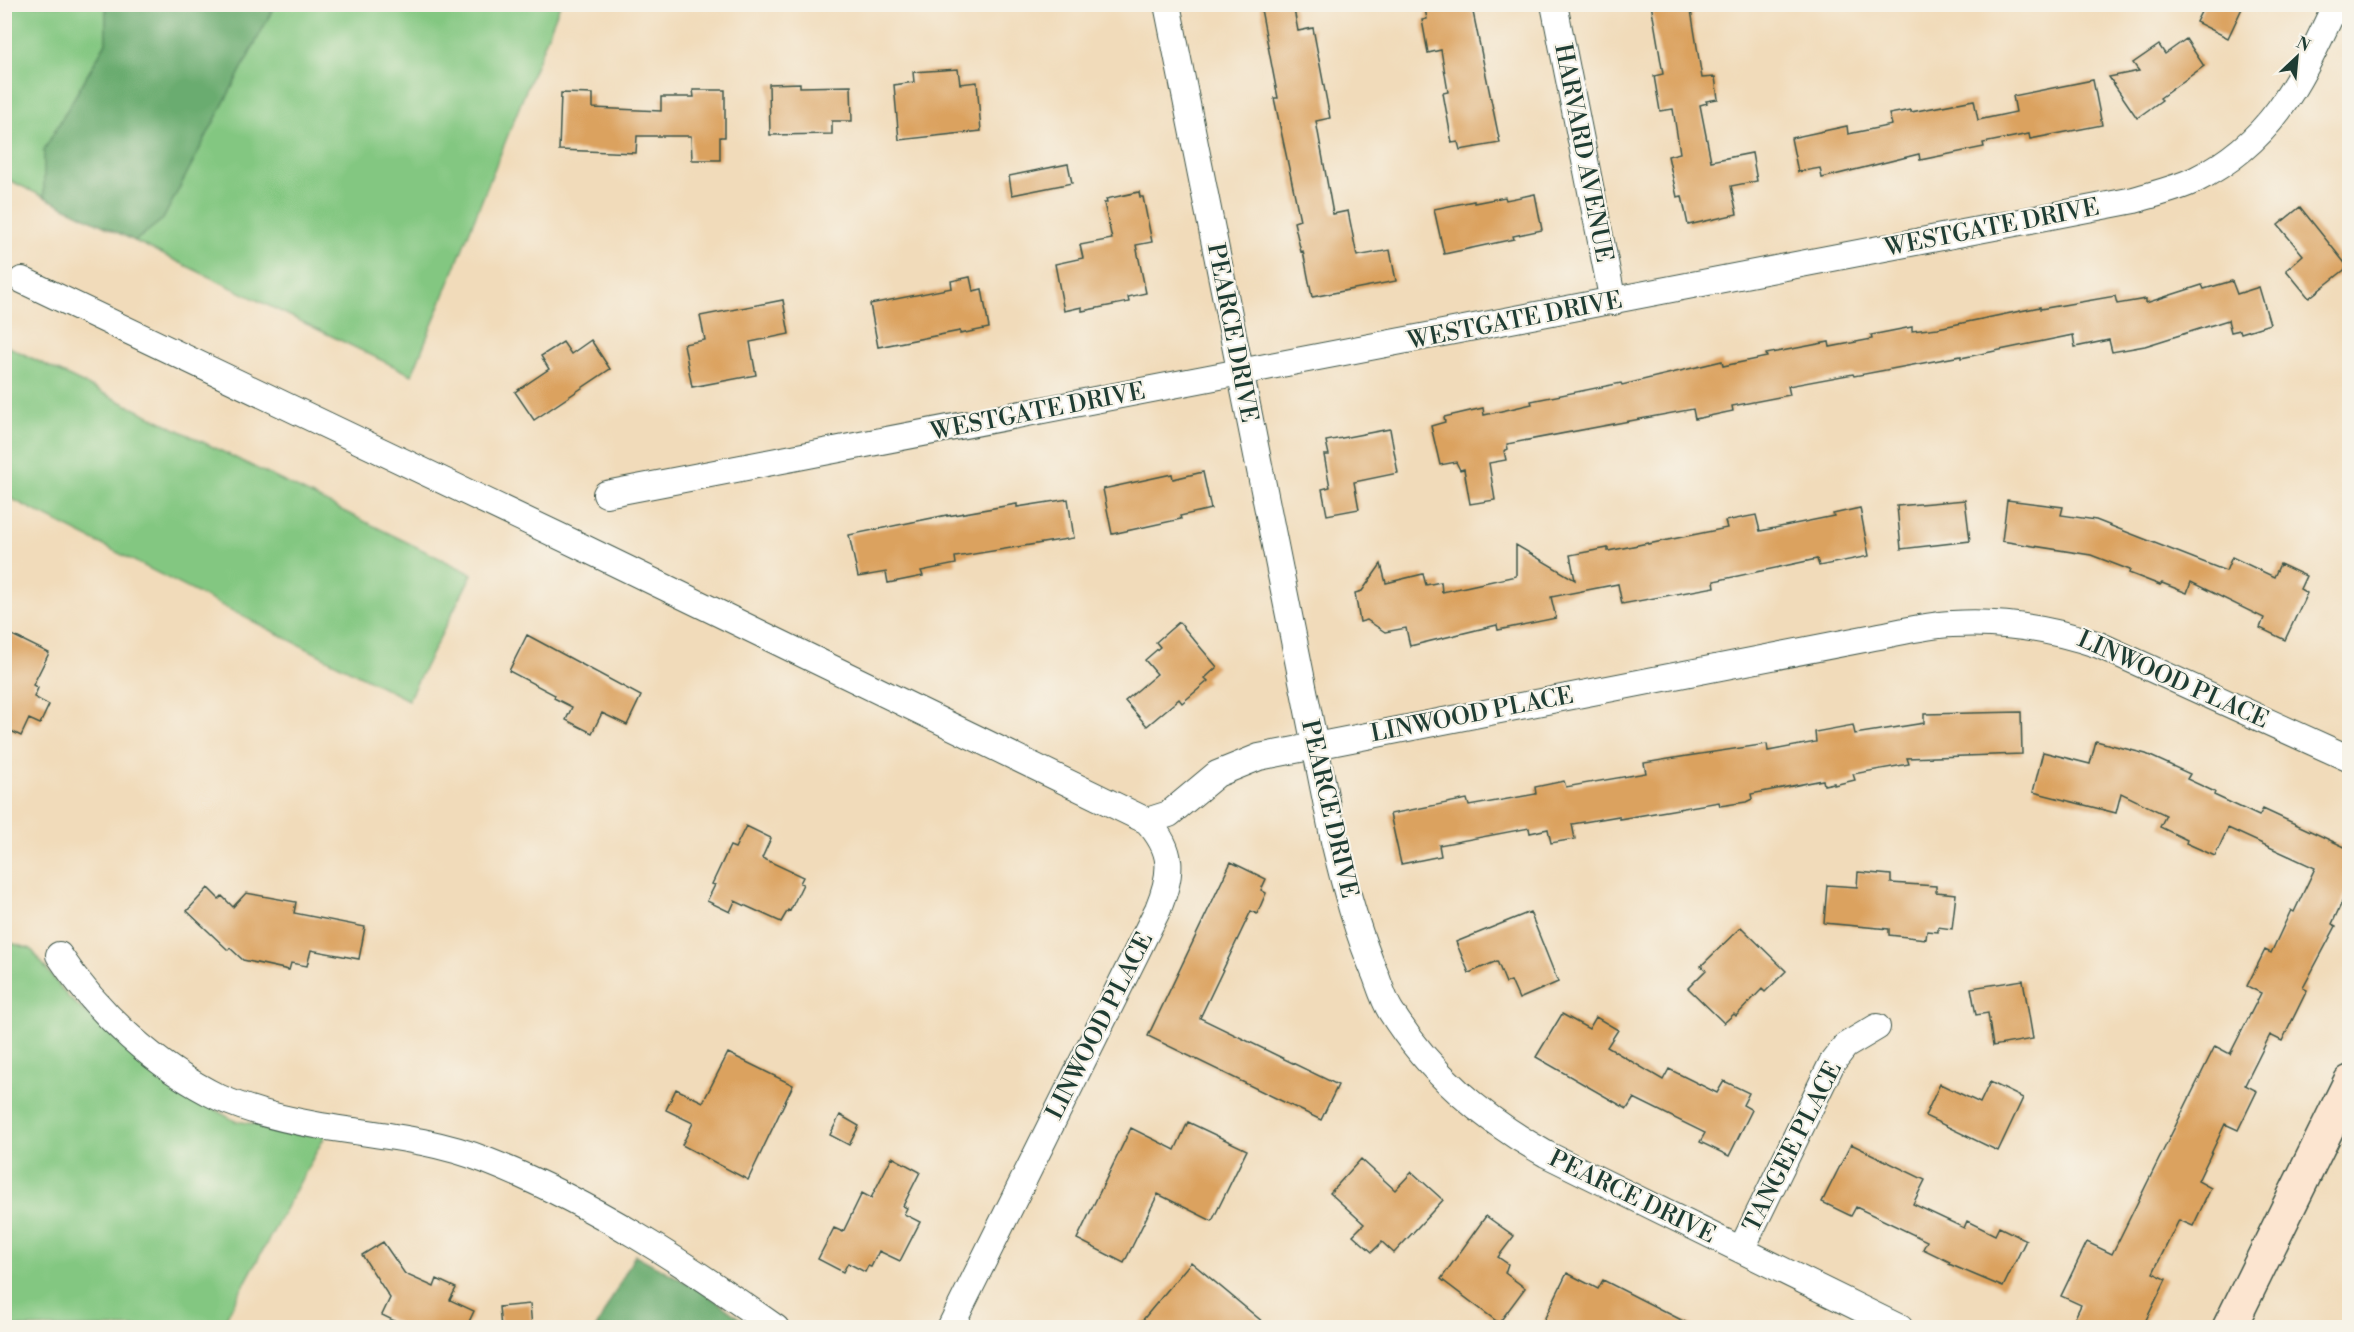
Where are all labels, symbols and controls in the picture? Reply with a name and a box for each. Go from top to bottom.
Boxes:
north arrow [2267,27,2327,87]
text: N [2293,33,2314,56]
street label: HARVARD AVENUE [1547,41,1619,265]
street label: WESTGATE DRIVE [1881,192,2102,264]
street label: PEARCE DRIVE [1200,241,1264,425]
street label: WESTGATE DRIVE [1404,285,1625,357]
street label: WESTGATE DRIVE [927,376,1148,448]
street label: LINWOOD PLACE [2073,624,2273,736]
street label: LINWOOD PLACE [1368,681,1576,749]
street label: PEARCE DRIVE [1294,717,1364,901]
street label: LINWOOD PLACE [1040,927,1160,1125]
street label: TANGEE PLACE [1737,1057,1849,1237]
street label: PEARCE DRIVE [1544,1144,1720,1250]

